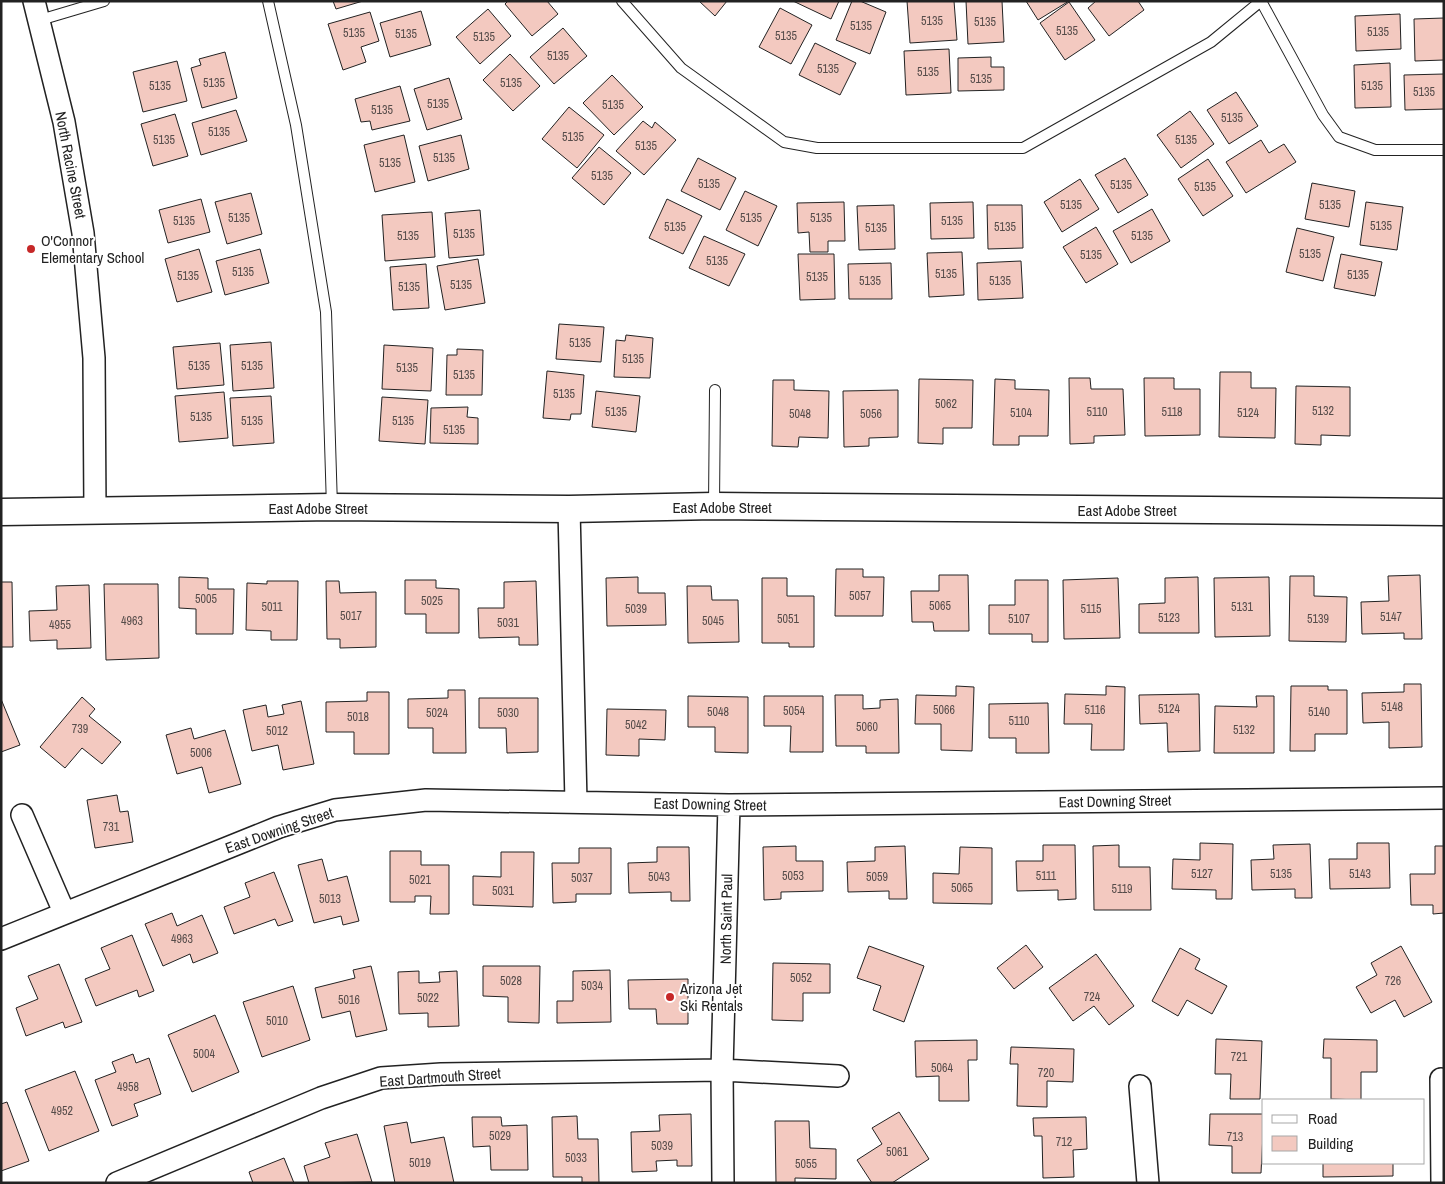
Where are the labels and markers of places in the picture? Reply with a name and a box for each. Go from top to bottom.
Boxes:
place label: O'Connor Elementary School [41,230,144,268]
marker: O'Connor Elementary School [25,243,37,255]
place label: Arizona Jet Ski Rentals [679,978,743,1016]
marker: Arizona Jet Ski Rentals [664,991,676,1003]

